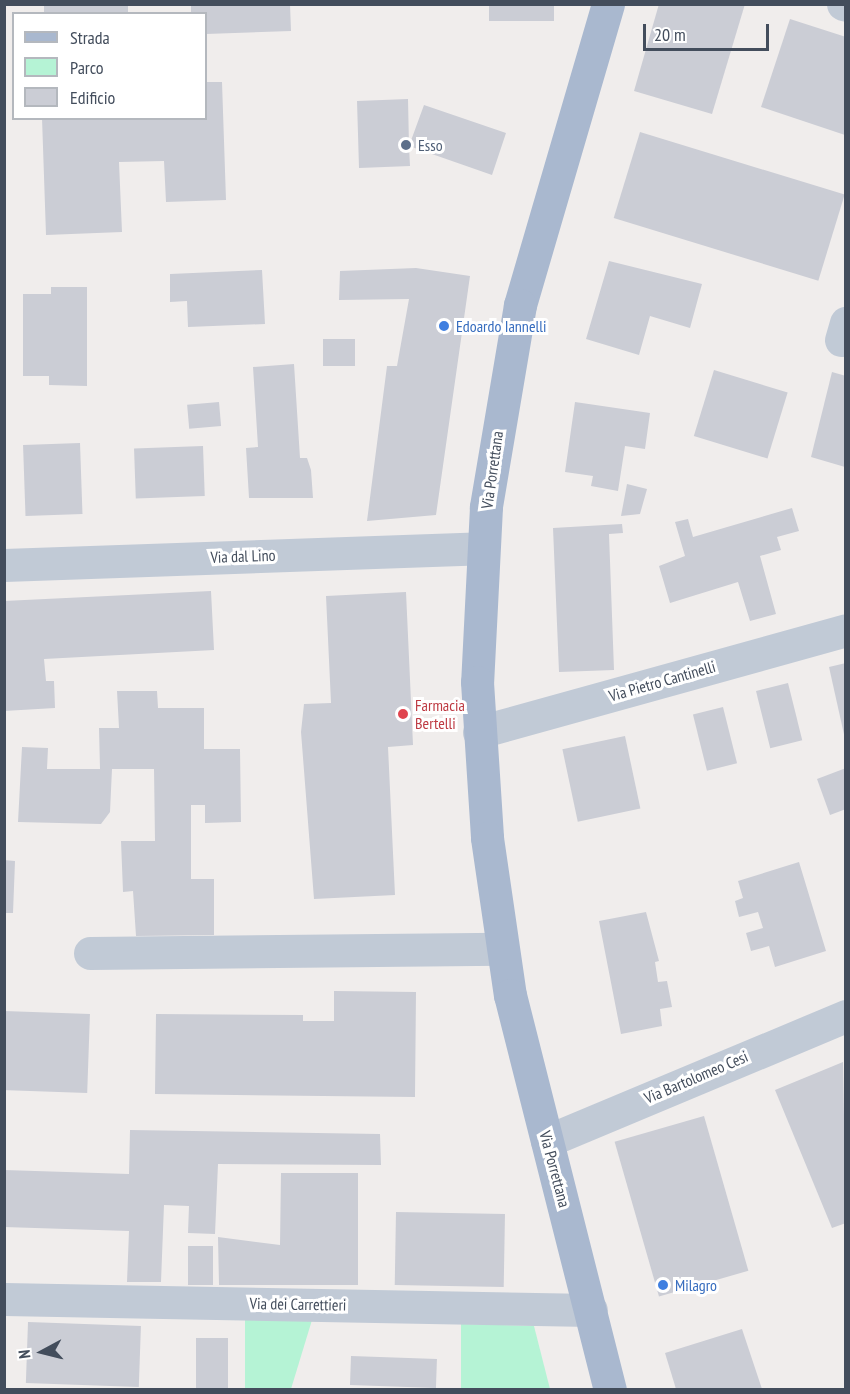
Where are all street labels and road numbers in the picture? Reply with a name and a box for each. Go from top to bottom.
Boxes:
street label: Via Porrettana [477,430,507,510]
street label: Via dal Lino [210,545,276,567]
street label: Via Pietro Cantinelli [606,657,718,705]
street label: Via Bartolomeo Cesi [641,1047,751,1107]
street label: Via Porrettana [536,1129,574,1209]
street label: Via dei Carrettieri [249,1294,347,1314]

